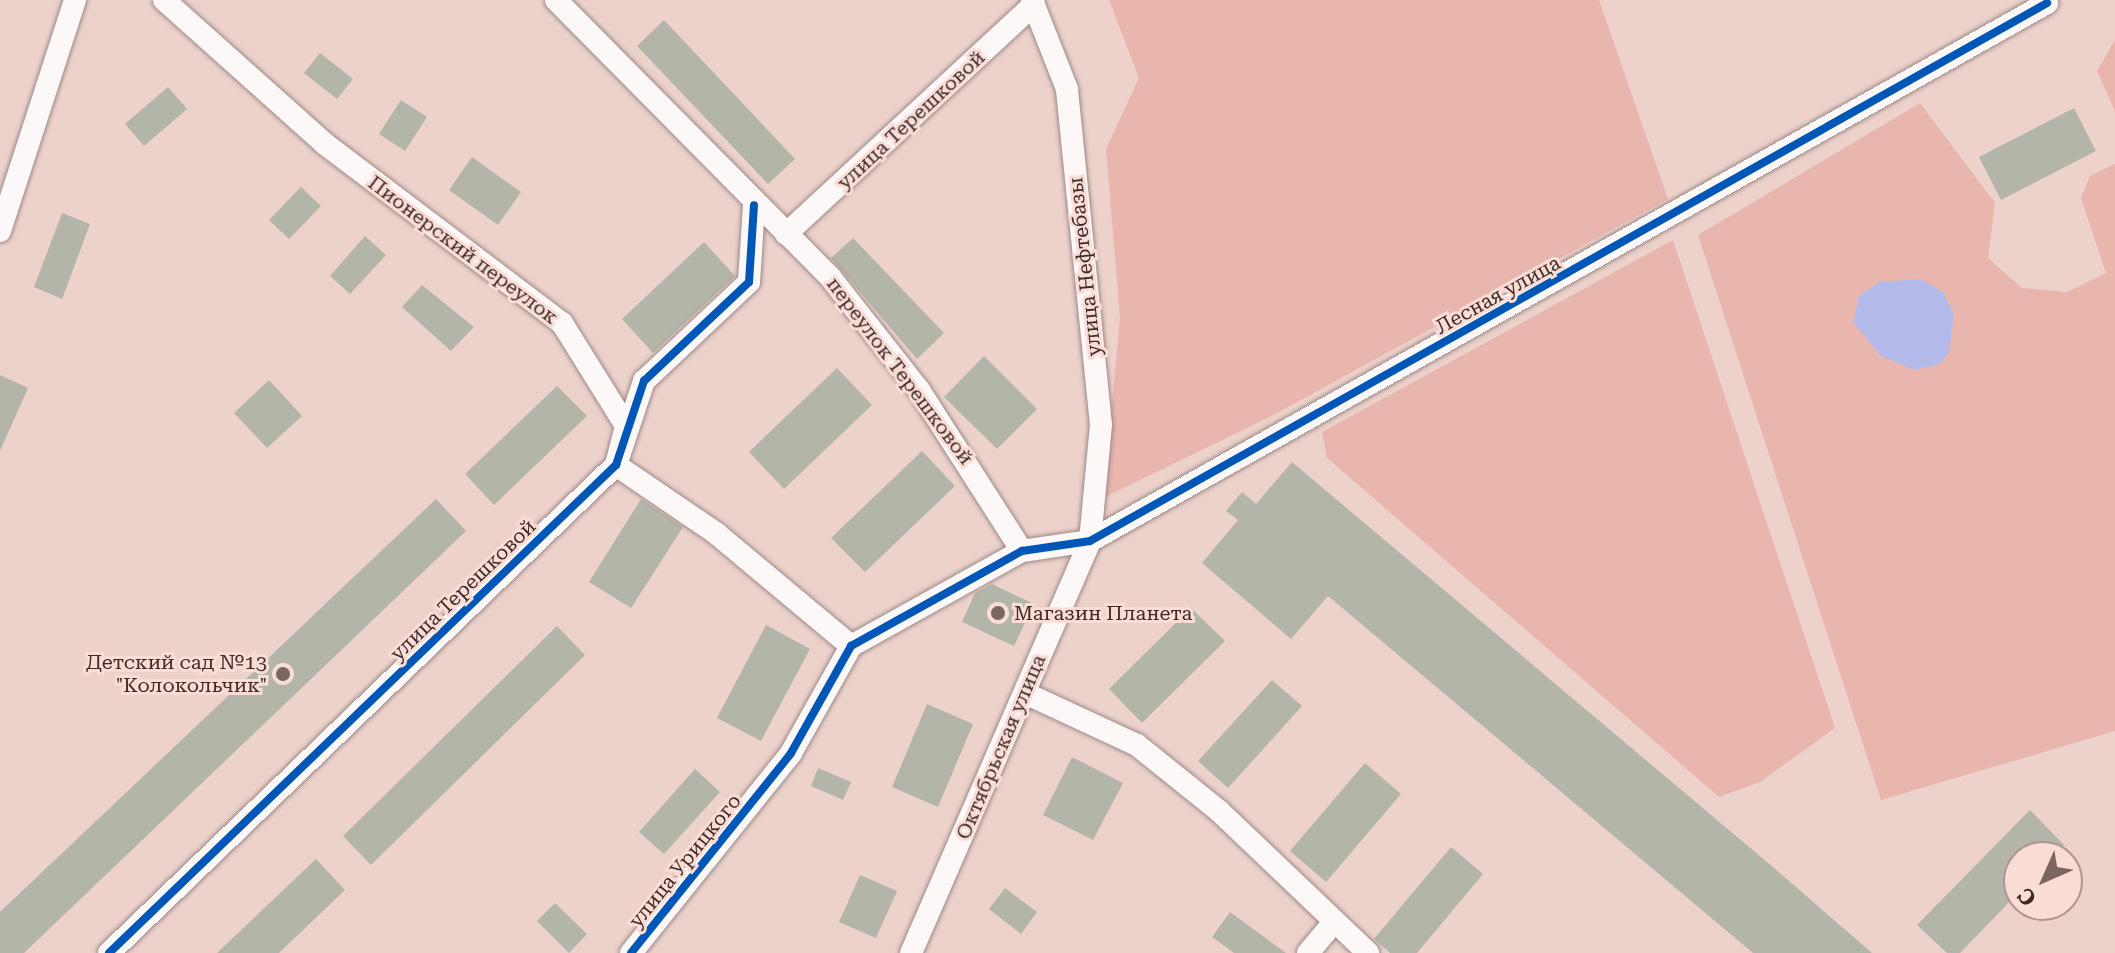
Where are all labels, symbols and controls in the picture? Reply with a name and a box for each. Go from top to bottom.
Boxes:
street label: улица Терешковой [832,45,990,195]
street label: Пионерский переулок [363,171,563,329]
street label: улица Нефтебазы [1064,176,1106,358]
street label: Лесная улица [1431,251,1565,339]
street label: переулок Терешковой [822,273,978,469]
street label: улица Терешковой [385,514,541,666]
place label: Магазин Планета [1014,601,1192,625]
marker: Магазин Планета [989,604,1007,622]
place label: Детский сад №13 "Колокольчик" [86,650,267,697]
street label: Октябрьская улица [951,651,1051,843]
marker: Детский сад №13 "Колокольчик" [274,665,292,683]
street label: улица Урицкого [624,789,746,933]
north arrow [2003,841,2083,921]
text: С [2013,883,2041,911]

